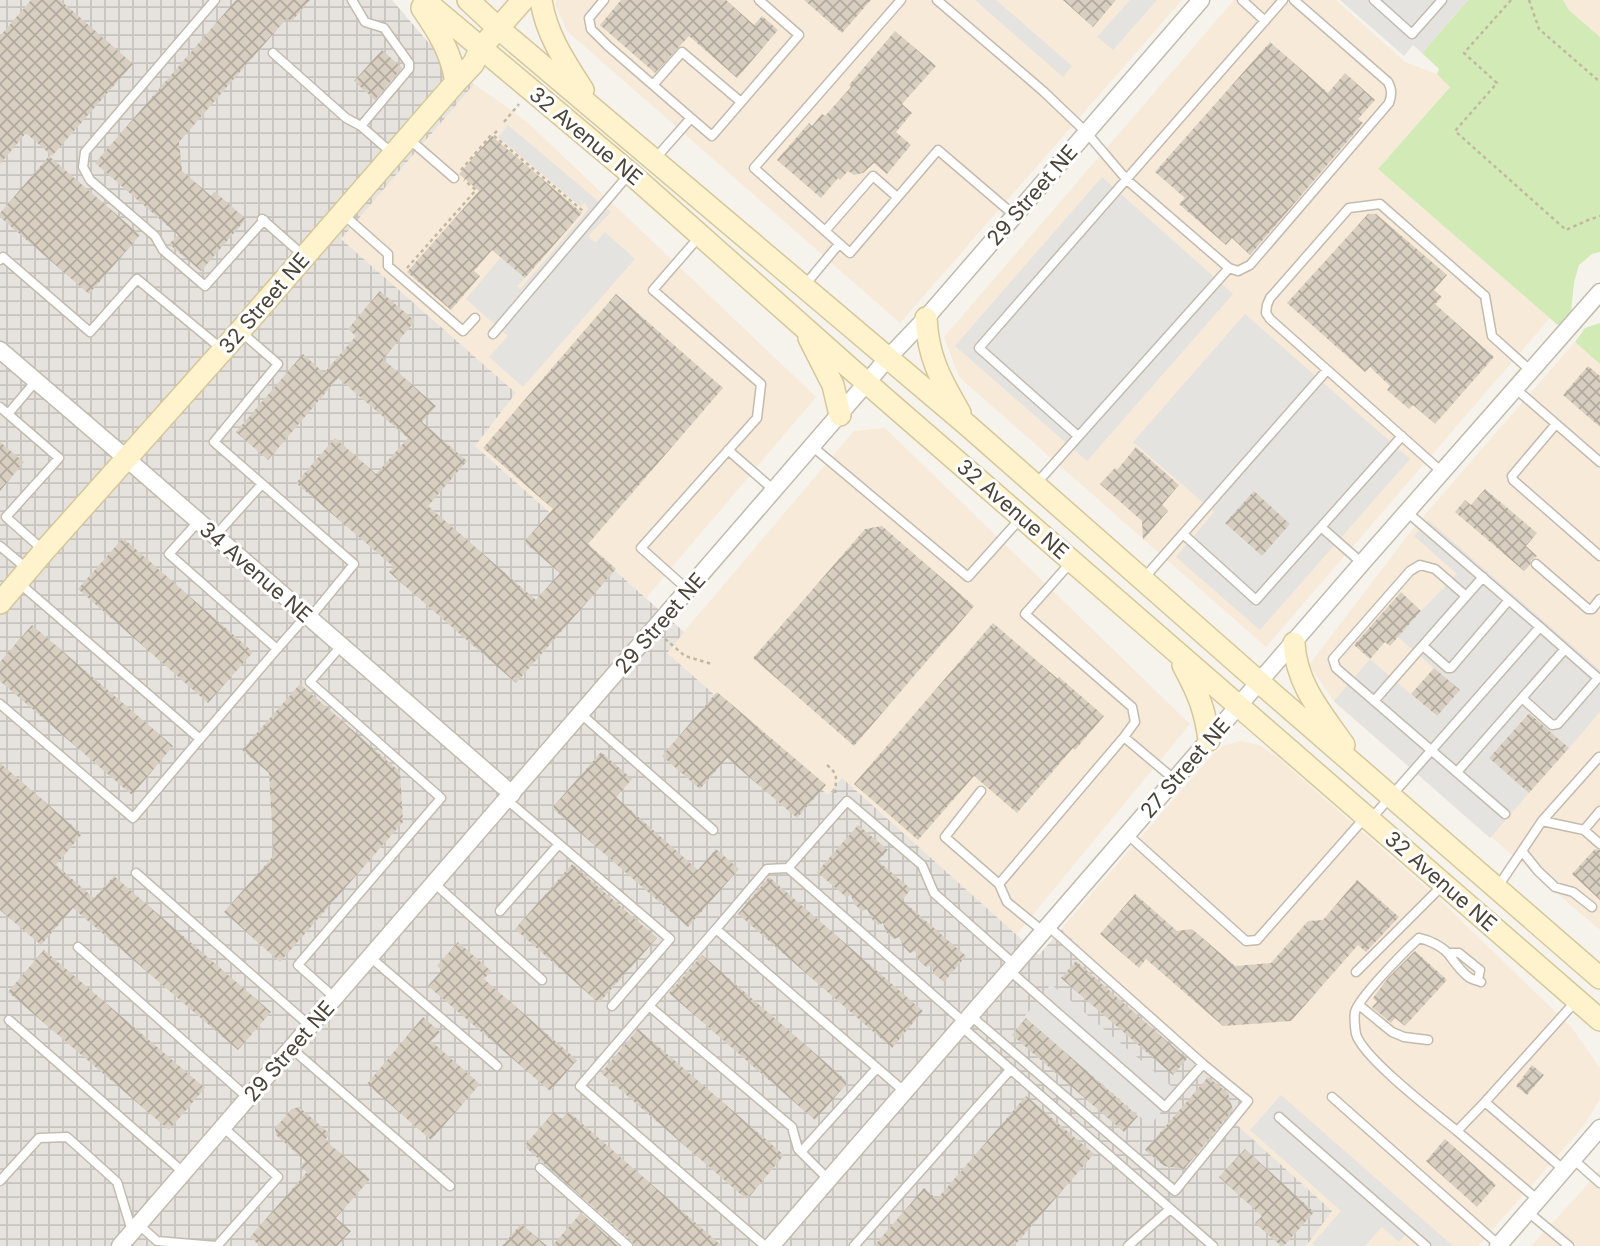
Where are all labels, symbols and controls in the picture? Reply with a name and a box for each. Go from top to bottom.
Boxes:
street label: 32 Avenue NE [524,81,648,191]
street label: 29 Street NE [981,140,1083,250]
street label: 32 Street NE [213,248,315,358]
street label: 32 Avenue NE [952,454,1074,564]
street label: 34 Avenue NE [195,516,317,628]
street label: 29 Street NE [609,568,711,678]
street label: 27 Street NE [1135,713,1235,823]
street label: 32 Avenue NE [1380,826,1502,936]
street label: 29 Street NE [238,996,340,1106]

